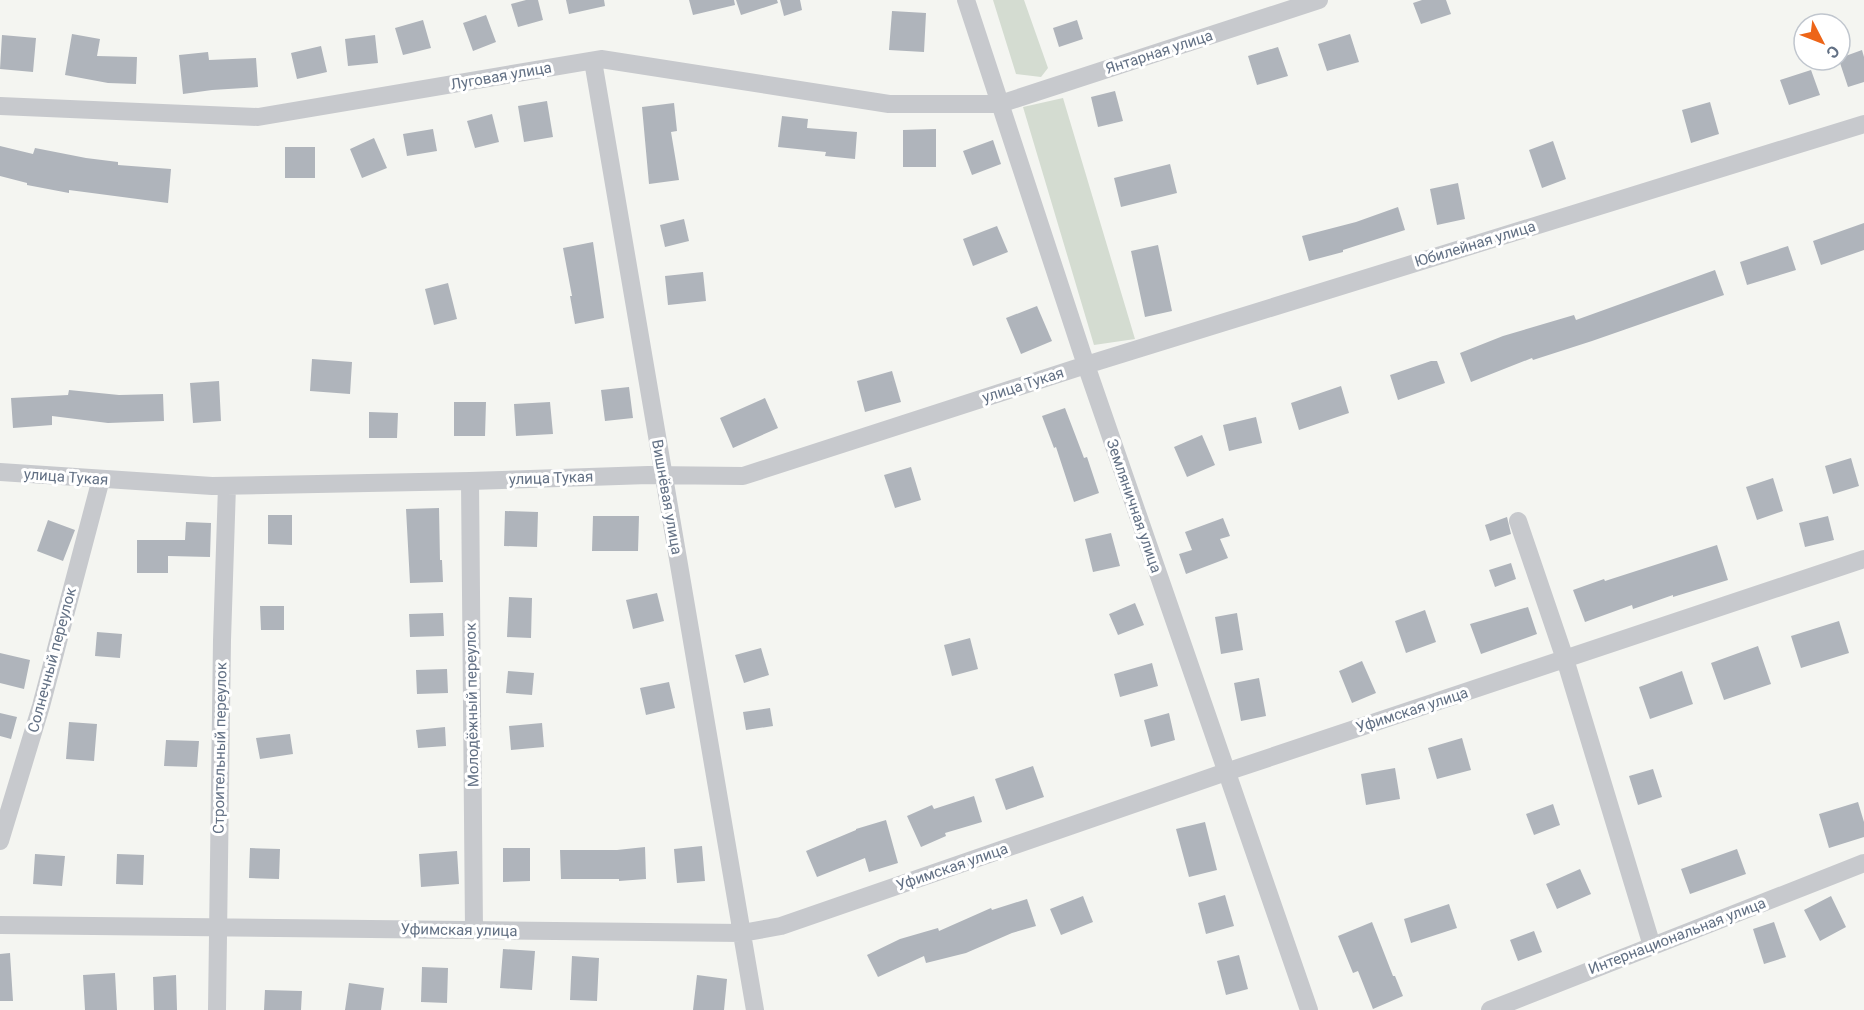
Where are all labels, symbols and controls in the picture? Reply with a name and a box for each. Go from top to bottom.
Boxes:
north arrow [1792,12,1852,72]
street label: Янтарная улица [1103,26,1215,78]
text: С [1822,41,1843,62]
street label: Луговая улица [449,58,553,94]
street label: Юбилейная улица [1412,217,1538,271]
street label: улица Тукая [980,363,1066,407]
street label: Земляничная улица [1103,437,1165,575]
street label: Вишнёвая улица [648,438,686,556]
street label: улица Тукая [23,465,109,489]
street label: улица Тукая [508,468,594,488]
street label: Солнечный переулок [24,586,80,734]
street label: Молодёжный переулок [462,623,482,787]
street label: Строительный переулок [210,662,230,834]
street label: Уфимская улица [1354,683,1470,737]
street label: Уфимская улица [894,839,1010,895]
street label: Интернациональная улица [1586,894,1768,978]
street label: Уфимская улица [400,920,518,940]

